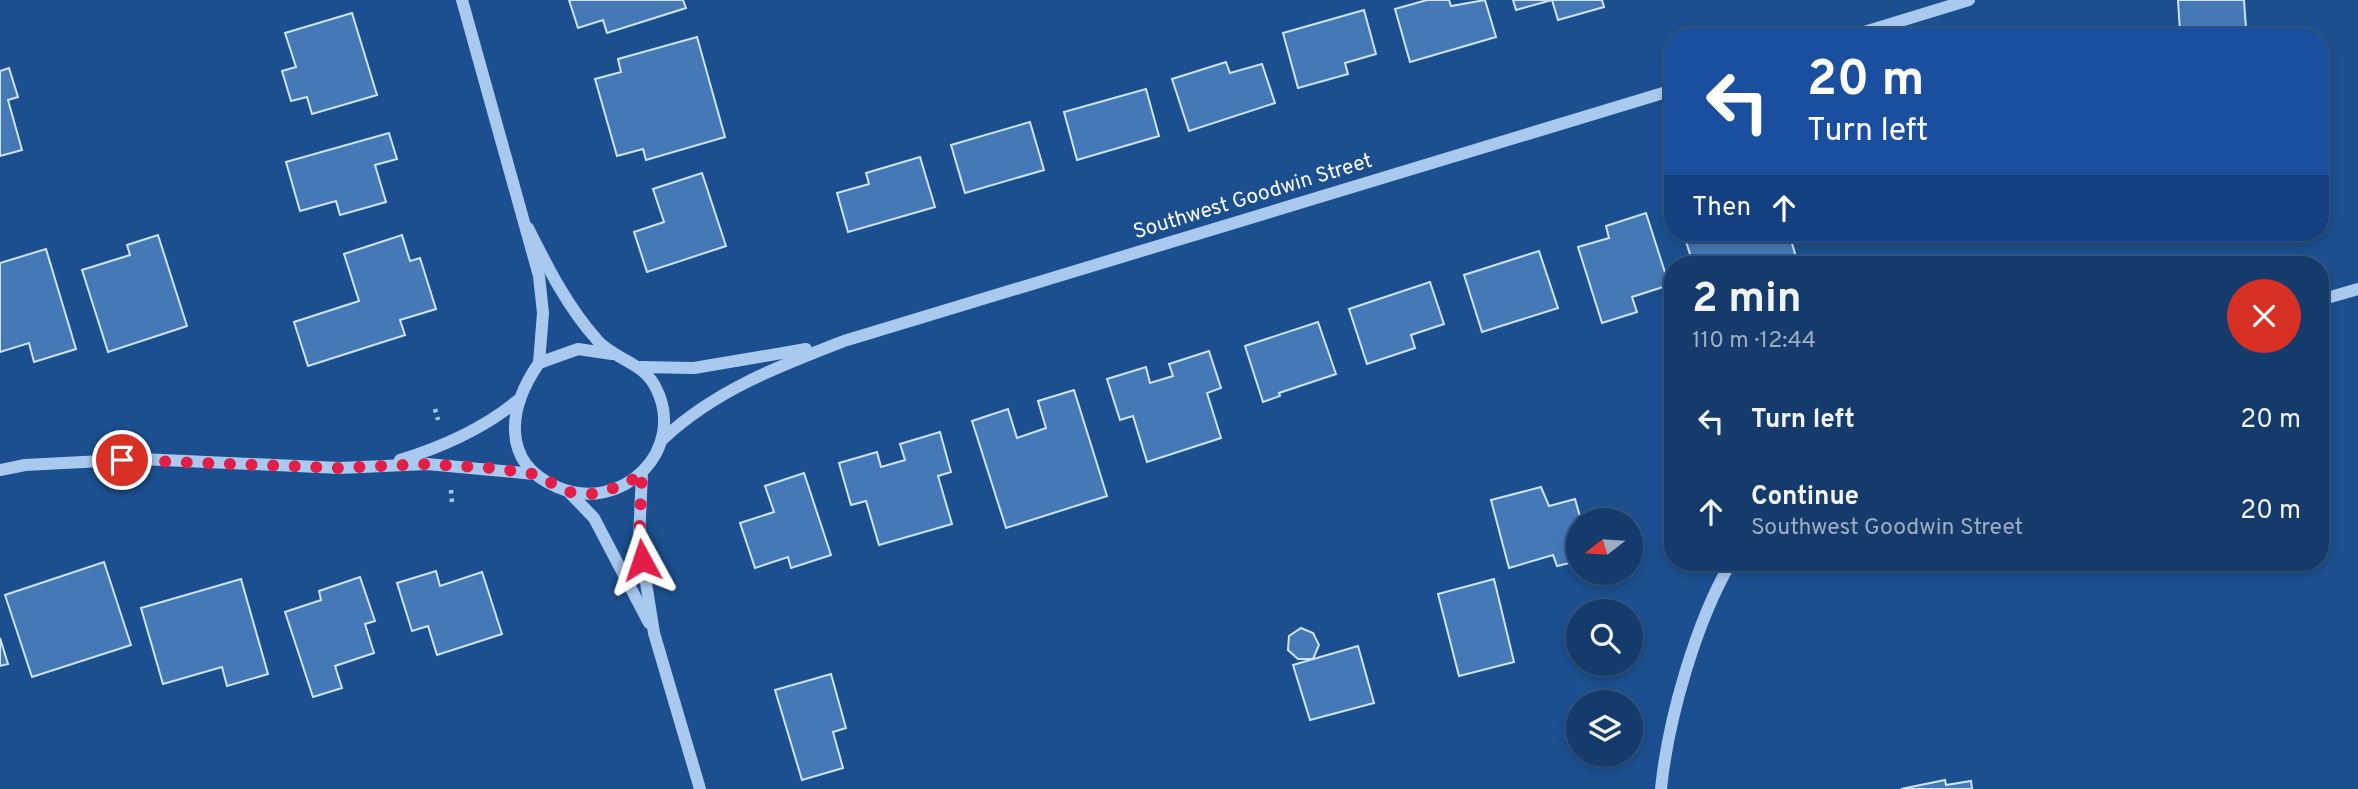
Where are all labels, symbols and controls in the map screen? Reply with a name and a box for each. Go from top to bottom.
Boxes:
text: 20 m [1807,51,1924,113]
icon: left [1692,56,1783,147]
text: Turn left [1807,112,1928,152]
street label: Southwest Goodwin Street [1130,148,1376,246]
icon: ahead [1765,189,1803,227]
text: Then [1692,192,1751,225]
text: 2 min [1692,274,1802,327]
button: close [2227,279,2301,353]
text: 110 m · 12:44 [1692,327,1816,356]
icon: left [1692,402,1730,440]
text: Turn left [1751,404,1855,437]
text: 20 m [2240,404,2301,437]
pin [92,430,152,490]
icon: arrive [103,441,141,479]
text: Continue [1751,481,1859,514]
icon: ahead [1692,493,1730,531]
text: 20 m [2240,495,2301,528]
north arrow [1566,508,1643,584]
map controls [1566,508,1643,767]
text: Southwest Goodwin Street [1751,514,2023,543]
position arrow [605,523,679,597]
button: search [1566,599,1643,676]
button: layers [1566,690,1643,767]

